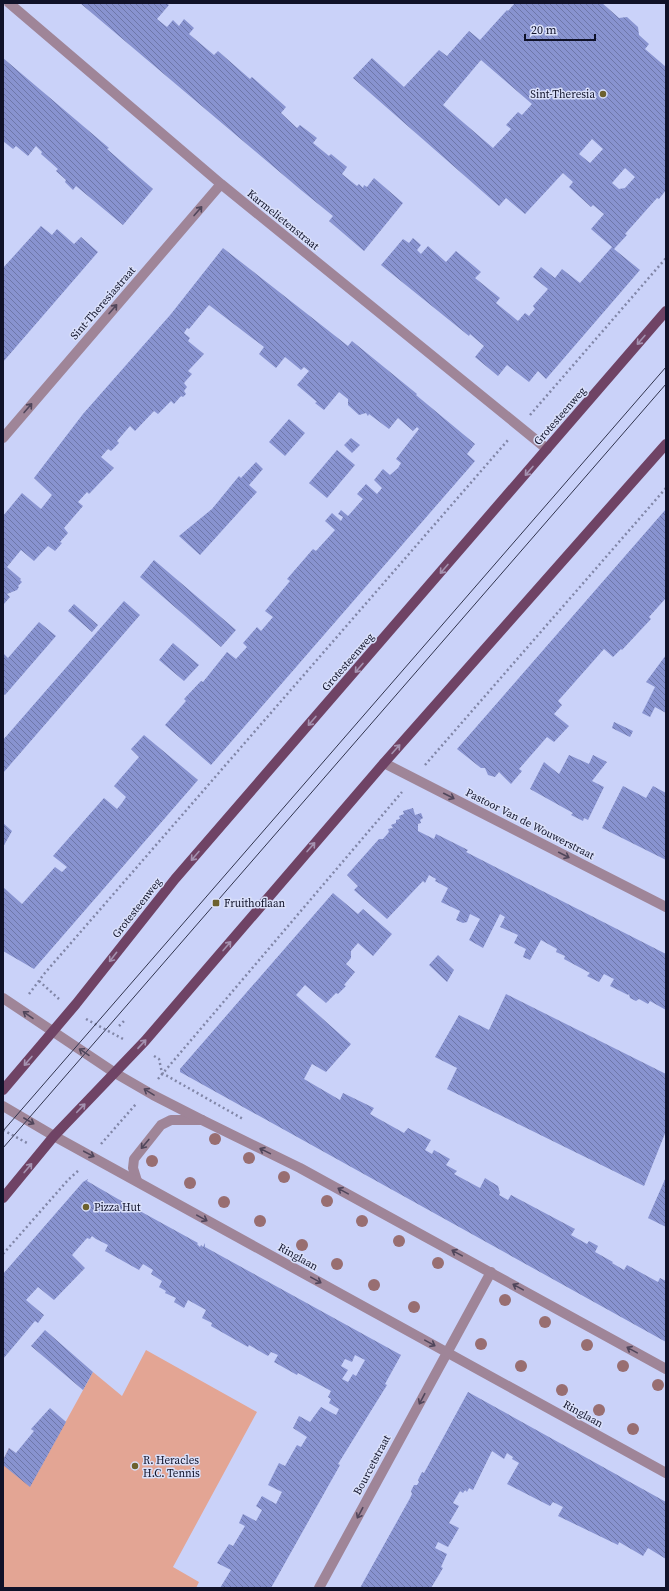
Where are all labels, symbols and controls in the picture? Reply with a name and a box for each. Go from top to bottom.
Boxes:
scale bar [525,16,595,42]
text: 20 m [531,22,557,38]
place label: Sint-Theresia [530,87,595,102]
marker: Sint-Theresia [598,89,608,99]
street label: Karmelietenstraat [244,186,322,254]
one-way arrow [193,205,202,216]
street label: Sint-Theresiastraat [67,263,139,343]
one-way arrow [109,304,118,315]
one-way arrow [636,335,645,346]
street label: Grotesteenweg [531,383,590,448]
one-way arrow [24,403,33,413]
one-way arrow [524,466,533,476]
one-way arrow [439,564,448,575]
street label: Grotesteenweg [319,629,378,694]
one-way arrow [354,662,363,673]
one-way arrow [308,716,317,726]
one-way arrow [392,743,401,754]
street label: Pastoor Van de Wouwerstraat [463,785,597,863]
one-way arrow [442,793,454,800]
one-way arrow [307,842,316,852]
one-way arrow [190,851,199,862]
one-way arrow [558,852,570,859]
street label: Grotesteenweg [109,875,165,941]
place label: Fruithoflaan [224,896,285,911]
marker: Fruithoflaan [211,898,221,908]
one-way arrow [222,940,231,951]
one-way arrow [108,952,117,963]
one-way arrow [23,1011,34,1019]
one-way arrow [137,1039,146,1049]
one-way arrow [79,1048,90,1056]
one-way arrow [23,1055,32,1066]
one-way arrow [144,1088,155,1096]
one-way arrow [76,1103,86,1113]
one-way arrow [23,1117,35,1125]
one-way arrow [141,1139,150,1150]
one-way arrow [259,1147,271,1154]
one-way arrow [83,1151,95,1159]
one-way arrow [23,1163,32,1174]
one-way arrow [337,1187,349,1194]
place label: Pizza Hut [94,1200,141,1215]
marker: Pizza Hut [81,1202,91,1212]
one-way arrow [196,1214,208,1222]
street label: Ringlaan [275,1240,321,1274]
one-way arrow [451,1249,463,1257]
one-way arrow [310,1277,322,1285]
one-way arrow [512,1283,524,1290]
one-way arrow [424,1340,436,1348]
one-way arrow [626,1346,638,1353]
one-way arrow [417,1393,425,1405]
street label: Ringlaan [560,1397,606,1431]
street label: Bourcetstraat [350,1432,394,1498]
place label: R. Heracles H.C. Tennis [143,1453,200,1481]
marker: R. Heracles H.C. Tennis [130,1461,140,1471]
one-way arrow [355,1507,363,1519]

